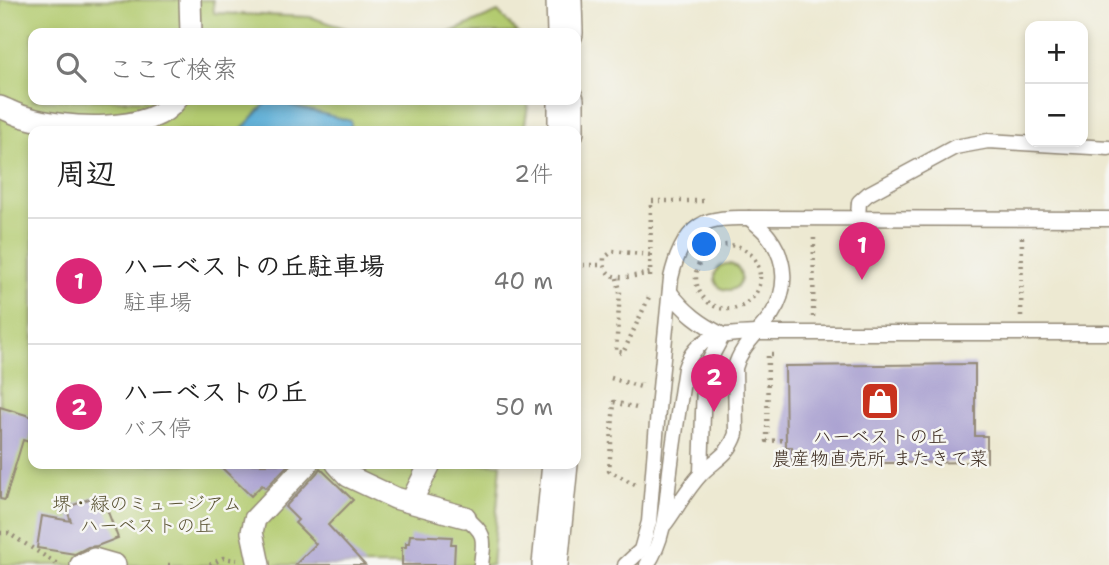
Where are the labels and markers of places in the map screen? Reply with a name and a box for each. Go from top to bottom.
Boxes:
pin: 1 [839,222,885,280]
pin: 2 [691,354,737,412]
shop icon: ハーベストの丘 農産物直売所 またきて菜 [859,380,901,422]
place label: ハーベストの丘 農産物直売所 またきて菜 [772,424,988,471]

